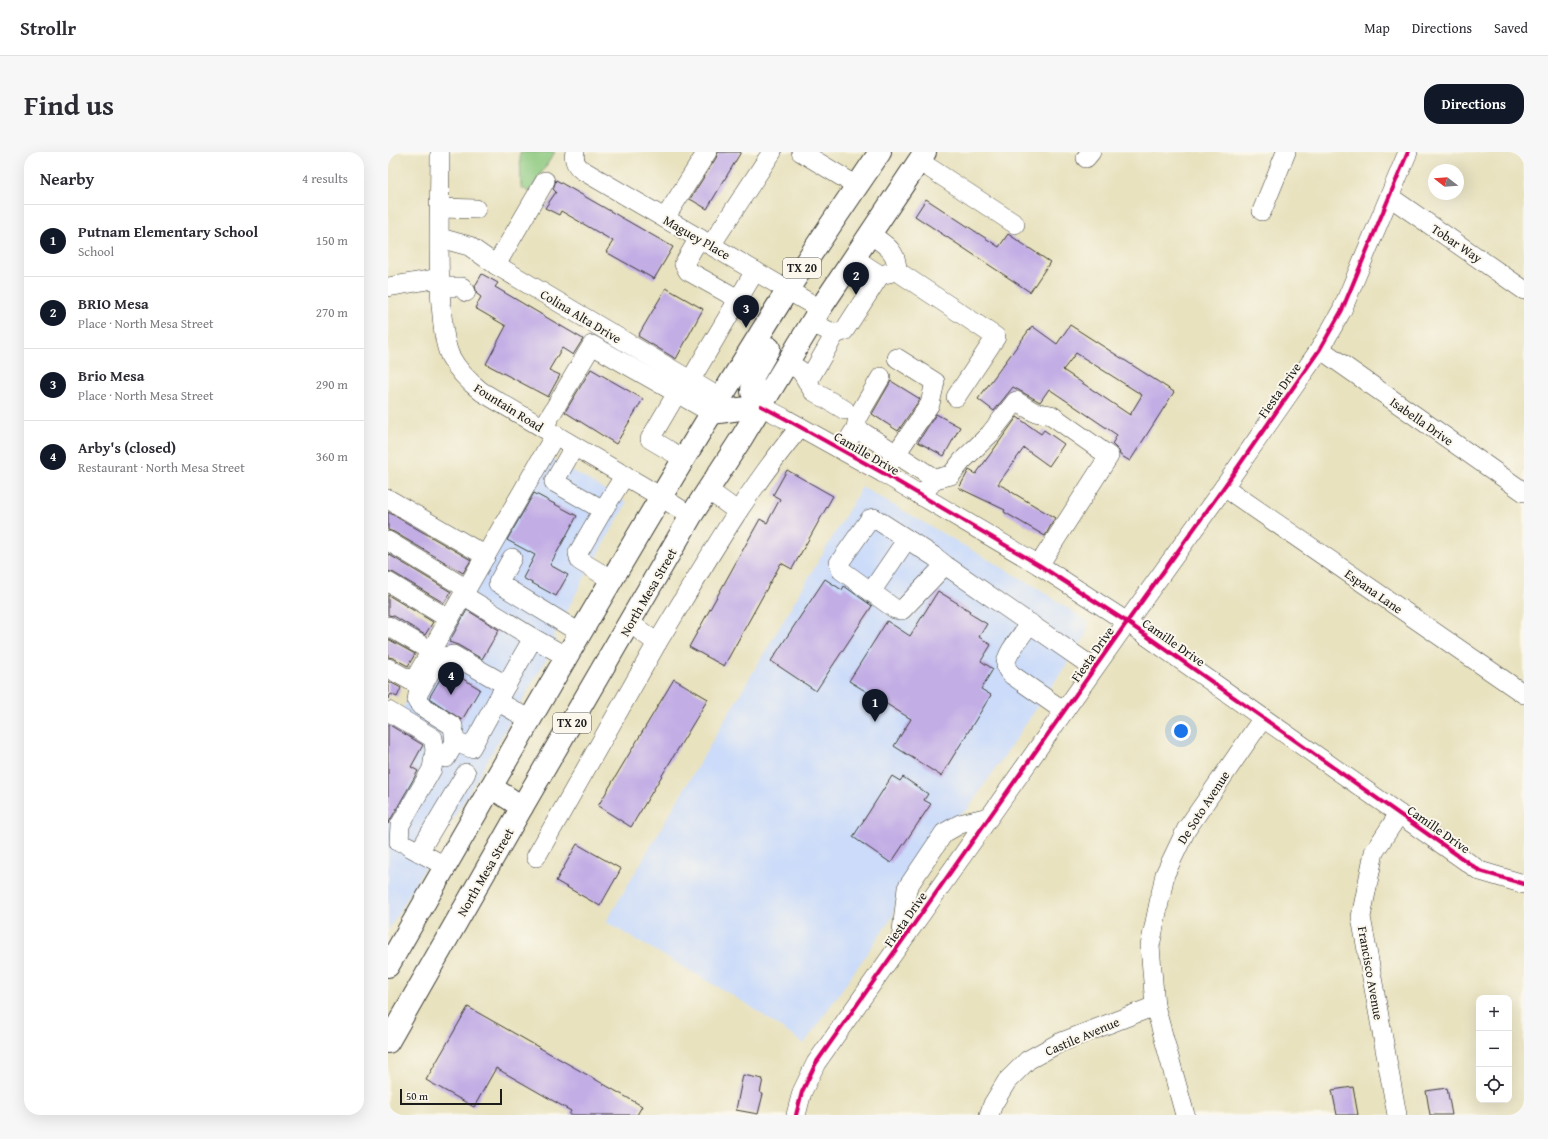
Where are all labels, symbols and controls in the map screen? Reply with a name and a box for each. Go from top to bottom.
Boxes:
text: Strollr [20,14,76,42]
text: Map [1364,18,1390,38]
text: Directions [1412,18,1472,38]
text: Saved [1494,18,1528,38]
text: Find us [24,84,114,125]
button: Directions [1424,84,1524,124]
north arrow [1428,164,1464,200]
text: Nearby [40,166,94,191]
text: 4 results [302,169,348,188]
street label: Maguey Place [660,211,734,264]
street label: Tobar Way [1428,219,1486,268]
text: Putnam Elementary School [78,221,258,242]
text: 1 [50,231,56,250]
text: 150 m [316,231,348,250]
text: School [78,242,114,261]
road number: TX 20 [783,258,821,278]
pin: 2 [843,262,869,295]
street label: Colina Alta Drive [537,285,625,348]
text: BRIO Mesa [78,293,149,314]
pin: 3 [733,295,759,328]
text: 2 [50,303,56,322]
text: 270 m [316,303,348,322]
text: Place · North Mesa Street [78,314,214,333]
street label: Fiesta Drive [1253,359,1306,422]
text: Brio Mesa [78,365,145,386]
text: 3 [50,375,56,394]
text: 290 m [316,375,348,394]
street label: Fountain Road [470,379,547,436]
text: Place · North Mesa Street [78,386,214,405]
street label: Isabella Drive [1386,393,1457,450]
street label: Camille Drive [830,427,903,480]
text: Arby's (closed) [78,437,176,458]
text: 4 [50,447,56,466]
text: 360 m [316,447,348,466]
text: Restaurant · North Mesa Street [78,458,245,477]
street label: North Mesa Street [615,544,682,640]
street label: Espana Lane [1341,564,1407,618]
street label: Camille Drive [1138,614,1209,671]
street label: Fiesta Drive [1066,623,1119,686]
pin: 4 [438,662,464,695]
pin: 1 [862,689,888,722]
road number: TX 20 [553,713,591,733]
your location [1171,721,1191,741]
street label: De Soto Avenue [1173,767,1234,848]
street label: Camille Drive [1403,801,1474,858]
street label: North Mesa Street [452,824,519,920]
street label: Fiesta Drive [879,888,932,951]
street label: Francisco Avenue [1353,925,1388,1021]
map controls [1476,995,1512,1103]
button: + [1476,995,1512,1031]
street label: Castile Avenue [1042,1012,1122,1061]
button: − [1476,1031,1512,1067]
button: locate [1476,1067,1512,1103]
scale bar [400,1087,502,1106]
text: 50 m [406,1088,428,1104]

